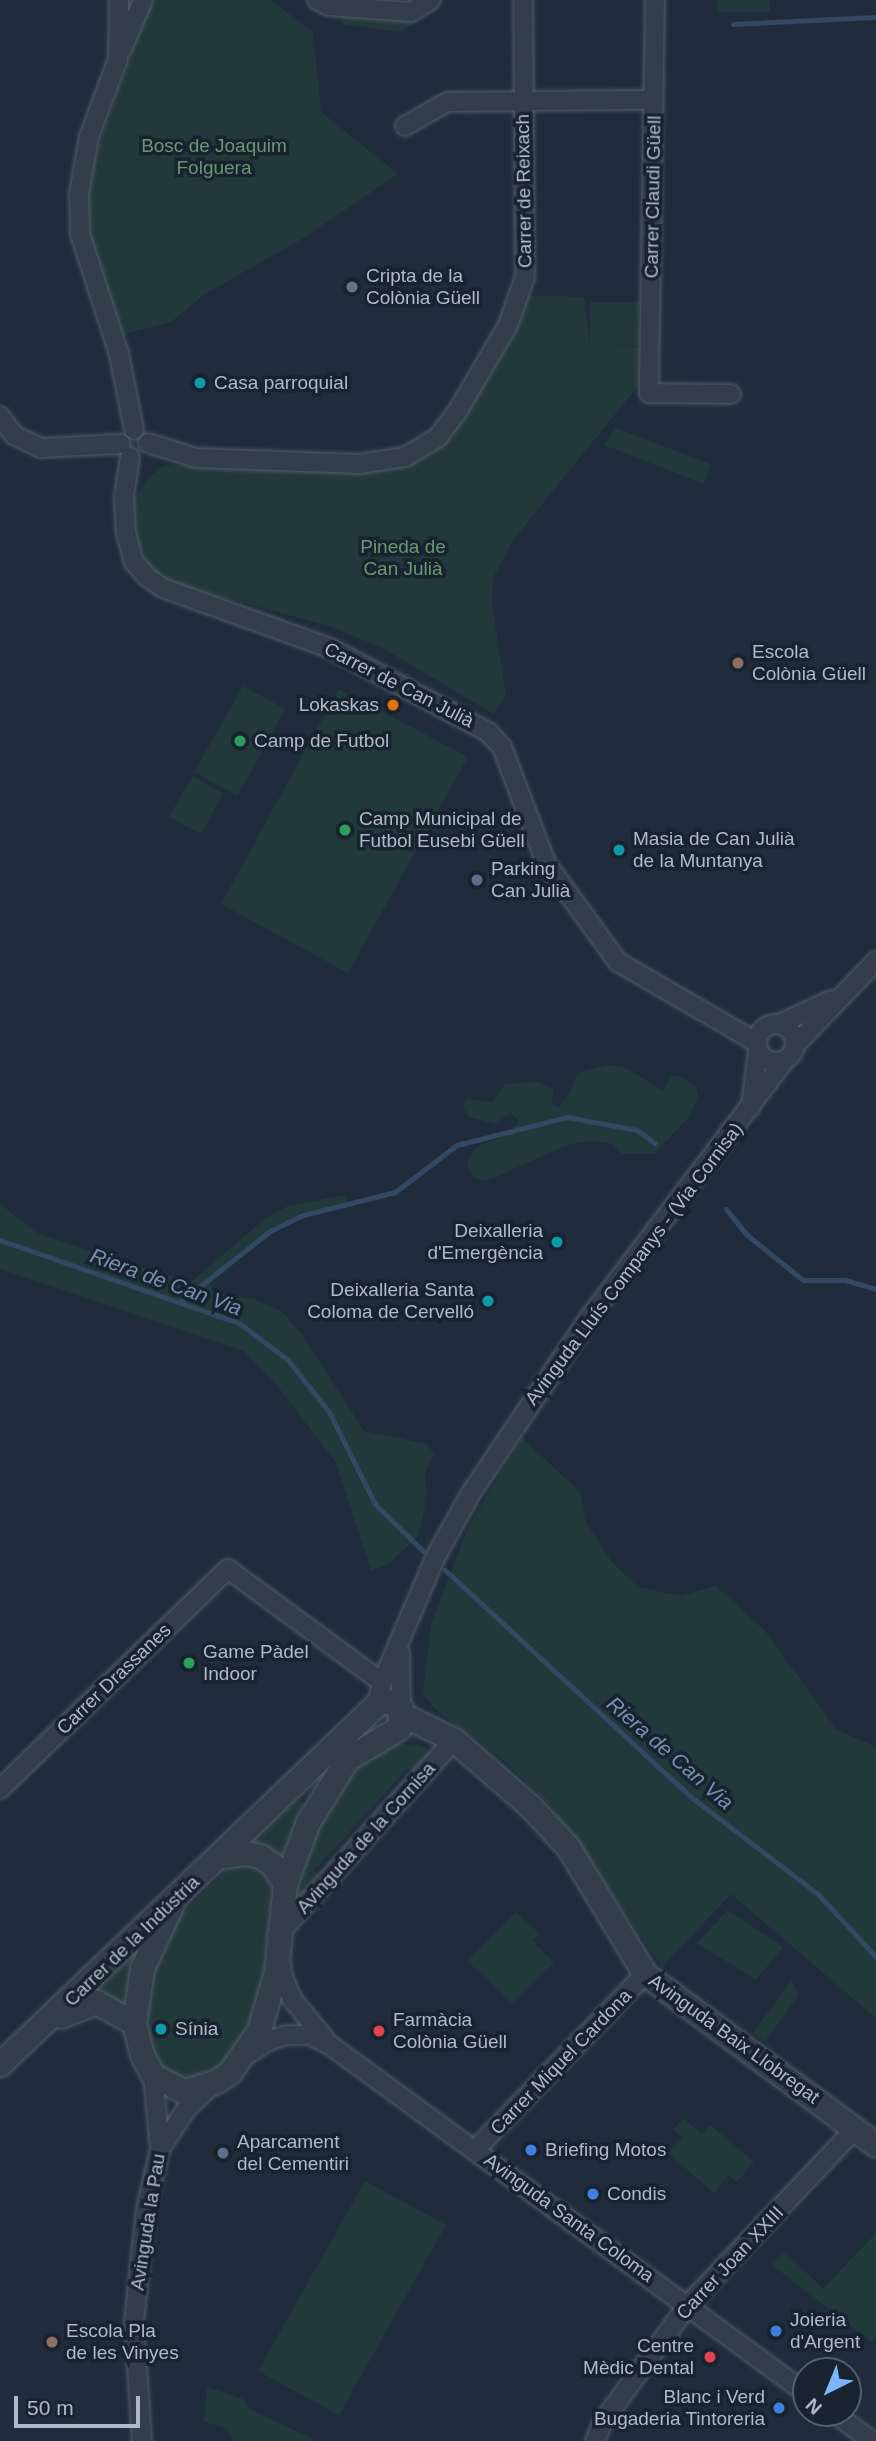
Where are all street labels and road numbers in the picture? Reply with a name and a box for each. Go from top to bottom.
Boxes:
street label: Carrer de Reixach [511,114,537,268]
street label: Carrer Claudi Güell [640,116,666,278]
street label: Carrer de Can Julià [320,637,478,733]
street label: Avinguda Lluís Companys - (Via Cornisa) [520,1118,748,1410]
street label: Carrer Drassanes [52,1619,176,1739]
street label: Avinguda de la Cornisa [292,1758,440,1918]
street label: Carrer de la Indústria [60,1871,204,2011]
street label: Avinguda Baix Llobregat [644,1969,824,2109]
street label: Carrer Miquel Cardona [486,1985,636,2139]
street label: Avinguda Santa Coloma [480,2149,658,2287]
street label: Avinguda la Pau [126,2152,170,2292]
street label: Carrer Joan XXIII [672,2202,788,2324]

